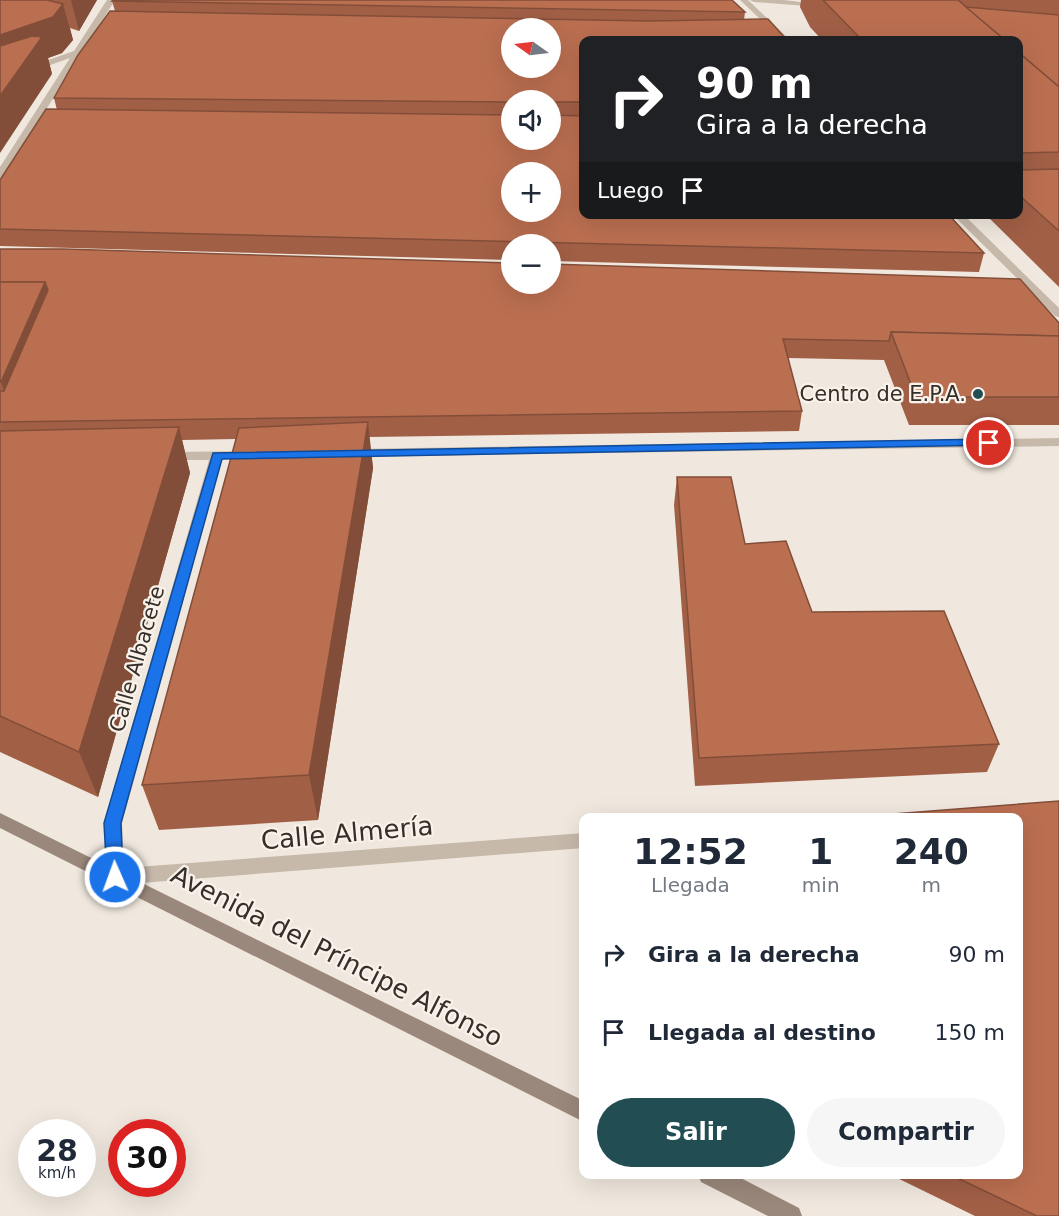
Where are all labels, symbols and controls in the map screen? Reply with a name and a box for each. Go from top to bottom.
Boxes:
north arrow [501,18,561,78]
map controls [501,18,561,294]
text: 90 m [696,59,813,108]
icon: right [597,60,675,138]
button: sound [501,90,561,150]
text: Gira a la derecha [696,109,928,140]
button: + [501,162,561,222]
icon: arrive [676,174,709,207]
text: Luego [597,178,664,203]
button: − [501,234,561,294]
place label: Centro de E.P.A. [800,382,966,406]
marker: Centro de E.P.A. [971,387,985,401]
pin [963,417,1014,468]
icon: arrive [972,426,1005,459]
street label: Calle Albacete [105,583,169,735]
street label: Calle Almería [260,811,434,855]
text: 12:52 [633,831,748,872]
text: 1 [808,831,833,872]
text: 240 [894,831,969,872]
position arrow [83,845,147,909]
street label: Avenida del Príncipe Alfonso [166,859,508,1053]
text: Llegada [651,873,730,897]
text: min [802,873,840,897]
text: m [922,873,941,897]
icon: right [597,938,630,971]
text: Gira a la derecha [648,942,860,967]
text: 90 m [949,942,1005,967]
icon: arrive [597,1016,630,1049]
text: Llegada al destino [648,1020,876,1045]
text: 150 m [935,1020,1005,1045]
button: Salir [597,1098,795,1167]
button: Compartir [807,1098,1005,1167]
speed limit sign: 30 [108,1119,186,1197]
text: 28 [36,1133,78,1168]
text: km/h [38,1164,76,1182]

